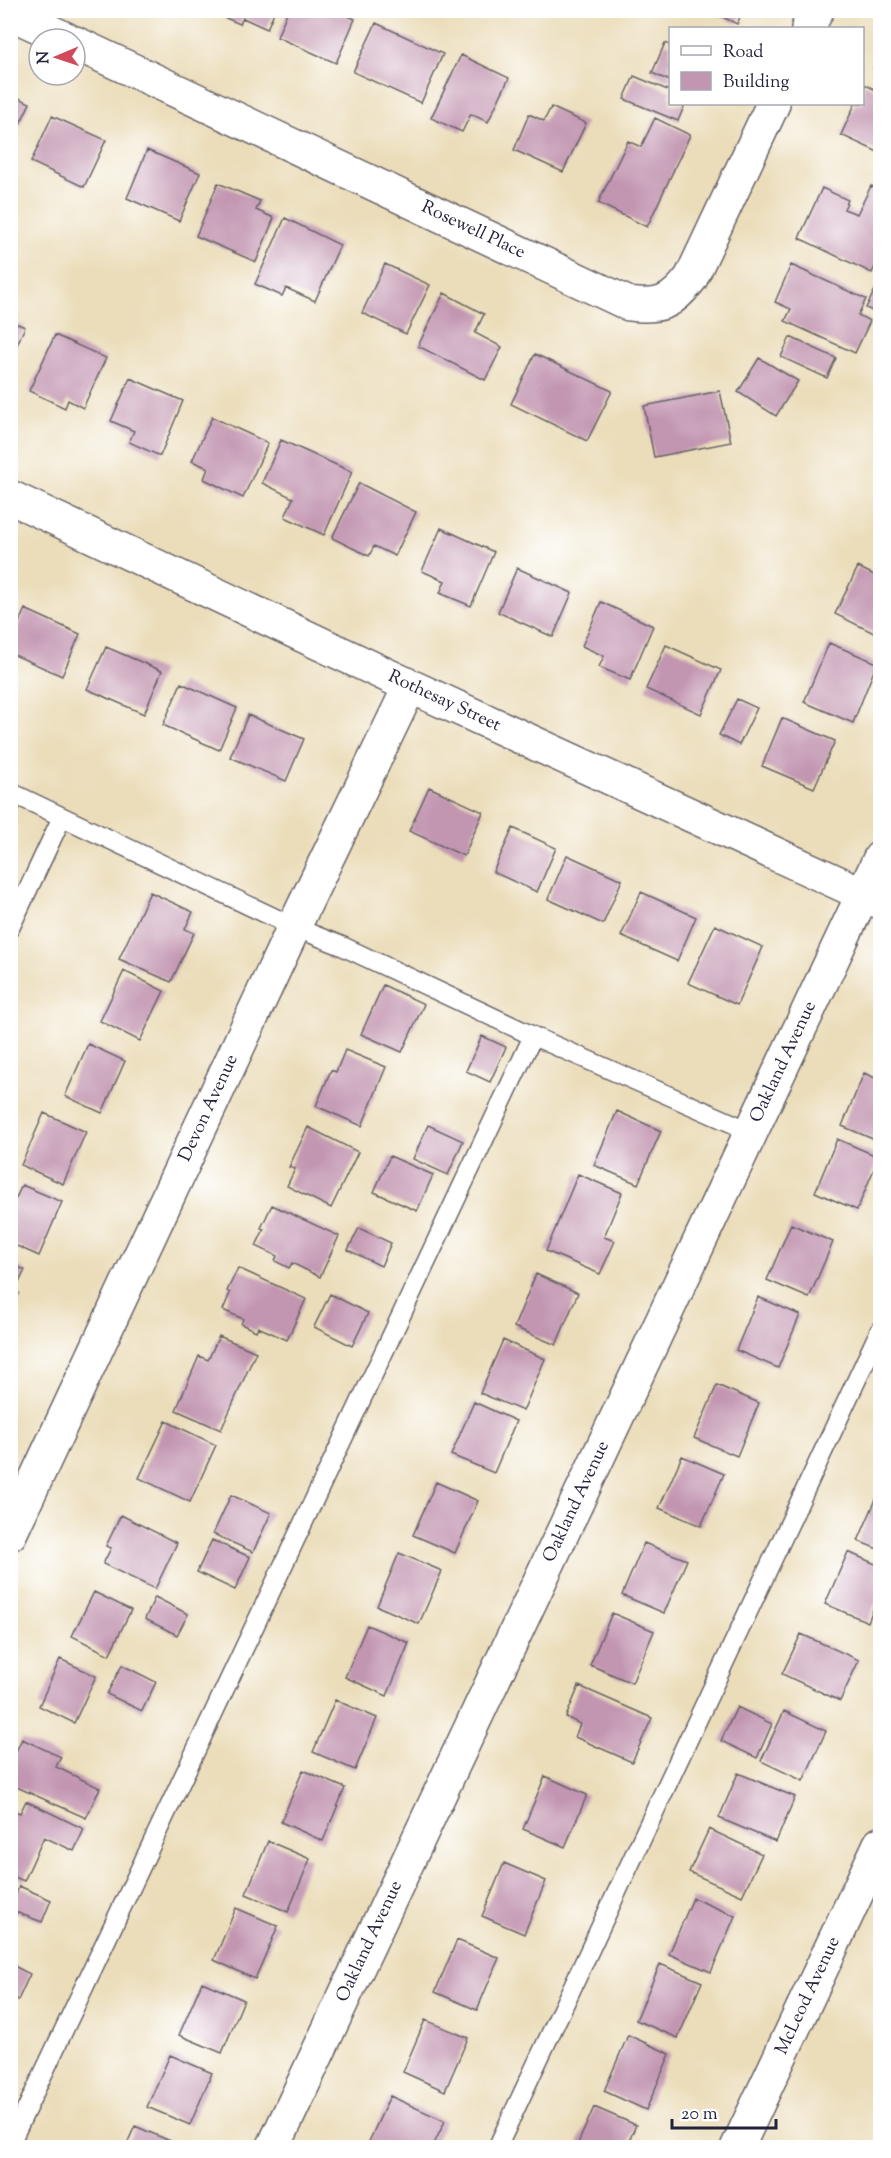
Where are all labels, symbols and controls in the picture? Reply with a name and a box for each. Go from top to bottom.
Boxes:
north arrow [27,27,87,87]
legend [669,27,864,105]
text: Road [723,40,763,66]
text: N [33,50,56,64]
text: Building [723,70,789,96]
street label: Rosewell Place [417,195,529,266]
street label: Rothesay Street [383,664,505,739]
street label: Oakland Avenue [744,997,824,1127]
street label: Devon Avenue [173,1050,245,1166]
street label: Oakland Avenue [537,1437,617,1567]
street label: Oakland Avenue [330,1877,410,2007]
street label: McLeod Avenue [770,1933,847,2059]
scale bar [672,2092,776,2130]
text: 20 m [681,2102,718,2128]

